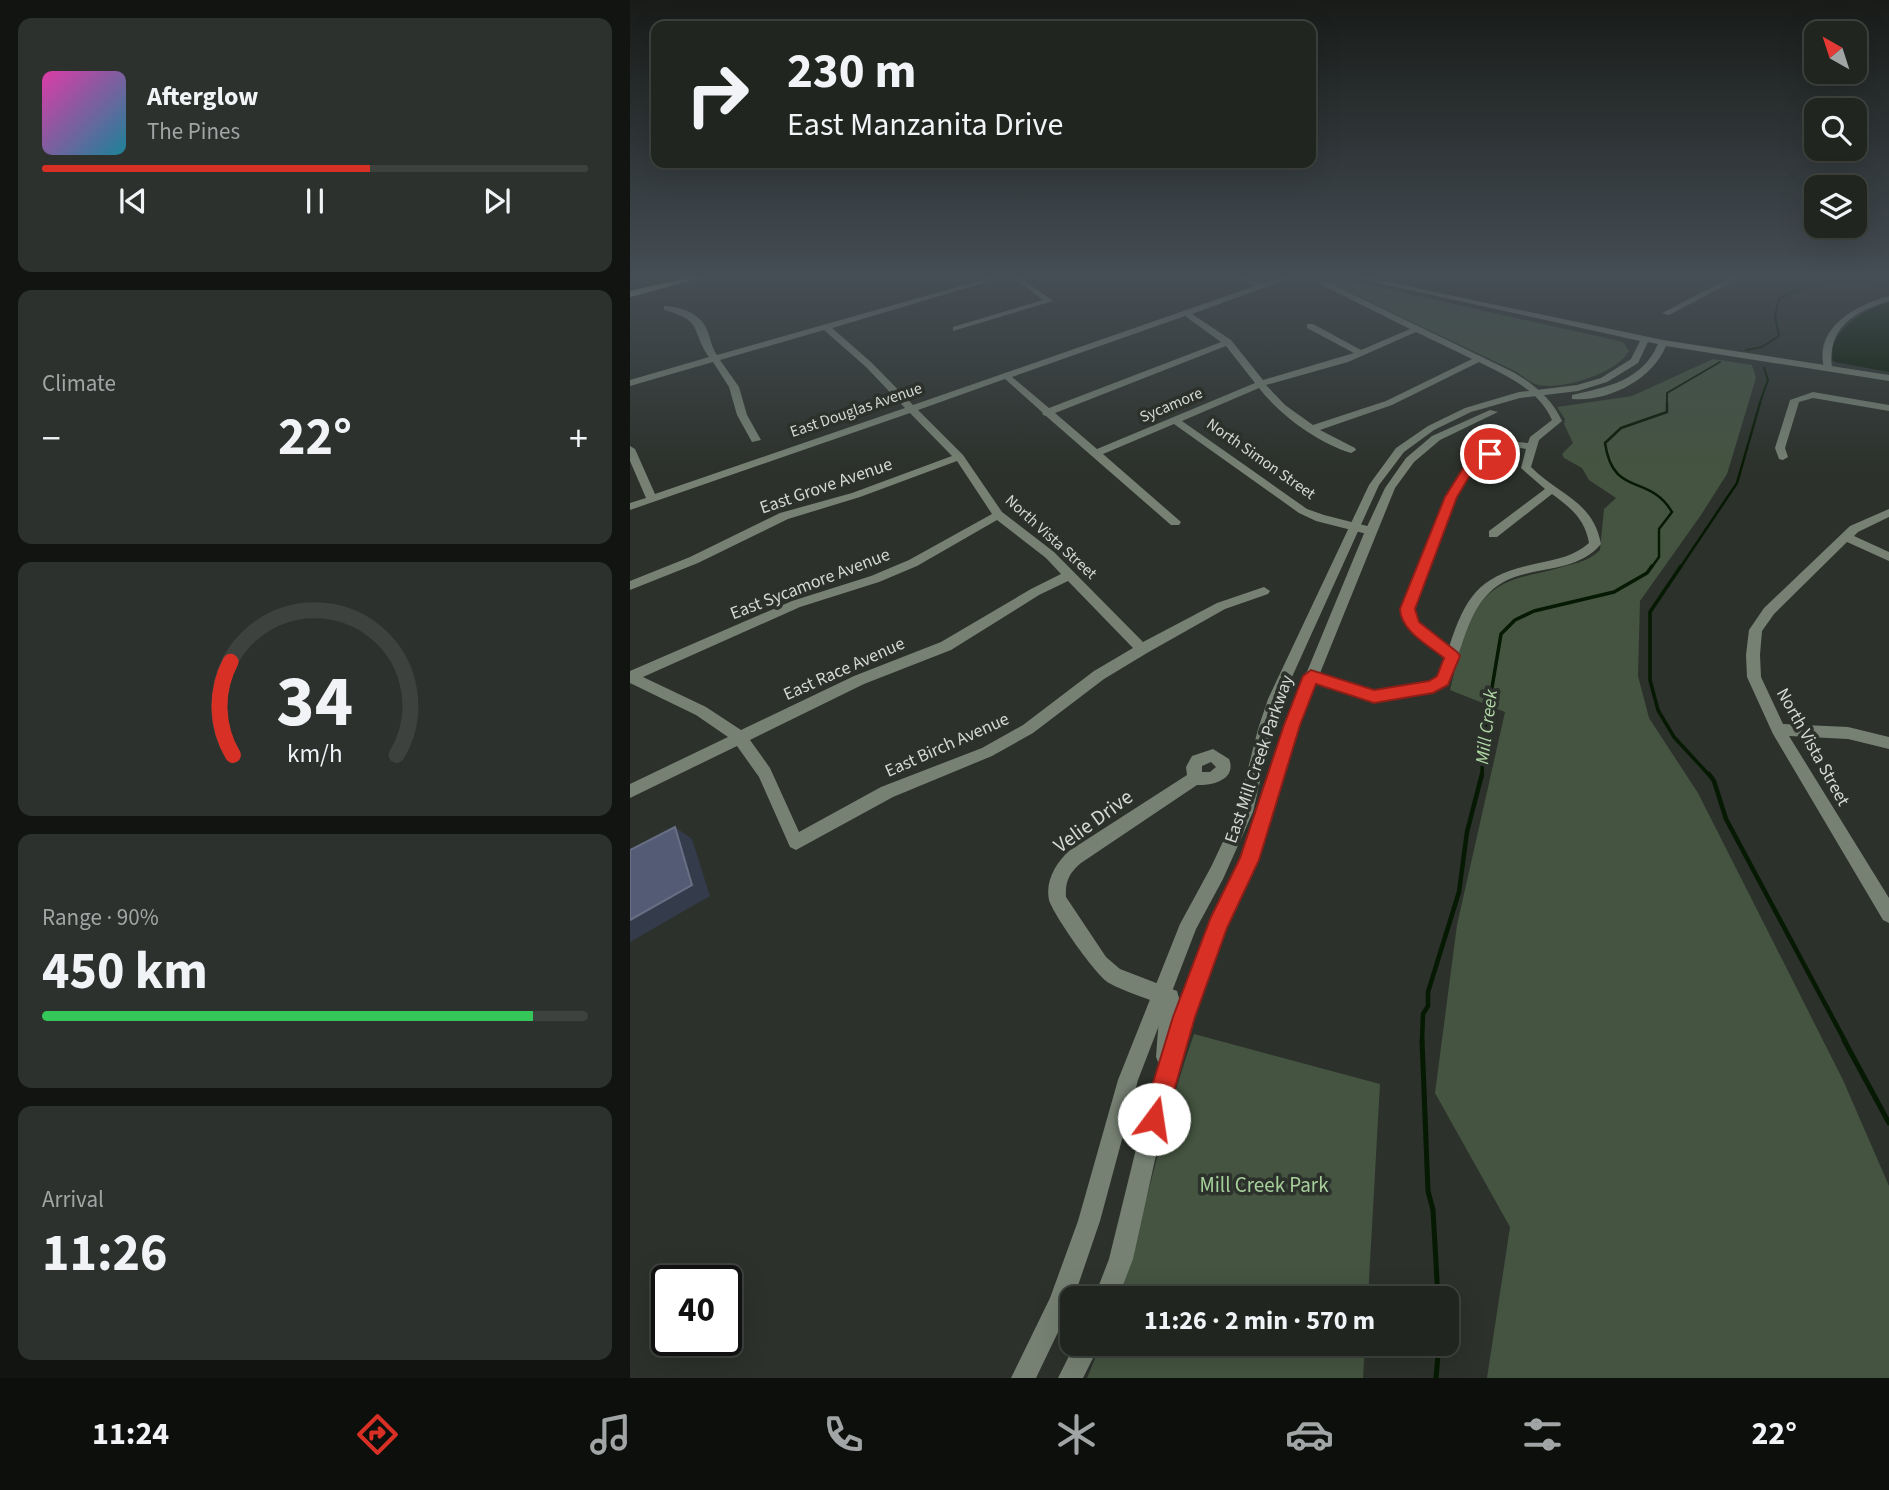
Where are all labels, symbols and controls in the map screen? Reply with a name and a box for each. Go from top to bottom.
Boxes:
north arrow [1804,21,1867,84]
map controls [1804,21,1867,238]
text: 230 m [787,37,916,107]
icon: right [672,49,763,140]
text: Afterglow [147,78,258,115]
button: search [1804,98,1867,161]
text: East Manzanita Drive [787,102,1063,148]
text: The Pines [147,115,240,148]
button: layers [1804,175,1867,238]
icon: previous [114,182,152,220]
icon: pause [296,182,334,220]
icon: next [478,182,516,220]
text: Climate [42,367,116,400]
street label: East Douglas Avenue [787,377,925,443]
street label: Sycamore [1136,382,1206,428]
text: 22° [278,401,352,475]
text: − [42,412,61,466]
text: + [569,412,588,466]
street label: North Simon Street [1202,413,1320,505]
pin [1460,424,1520,484]
icon: arrive [1471,435,1509,473]
street label: East Grove Avenue [756,452,896,520]
street label: North Vista Street [1000,490,1102,585]
street label: East Sycamore Avenue [727,542,894,626]
street label: East Race Avenue [779,631,909,707]
text: 34 [277,650,353,754]
street label: East Mill Creek Parkway [1218,671,1300,846]
street label: North Vista Street [1770,683,1856,811]
water label: Mill Creek [1469,687,1505,766]
street label: East Birch Avenue [881,706,1013,784]
text: km/h [287,736,343,772]
street label: Velie Drive [1047,782,1139,860]
text: Range · 90% [42,901,159,934]
text: 450 km [42,935,208,1009]
position arrow [1117,1082,1191,1156]
park label: Mill Creek Park [1199,1170,1329,1200]
text: Arrival [42,1183,104,1216]
text: 11:26 [42,1217,167,1291]
speed limit sign: 40 [651,1265,742,1356]
text: 11:26 · 2 min · 570 m [1144,1302,1375,1339]
icon: directions [353,1410,402,1459]
icon: music [586,1410,635,1459]
icon: phone [819,1410,868,1459]
icon: climate [1052,1410,1101,1459]
icon: car [1285,1410,1334,1459]
icon: filters [1518,1410,1567,1459]
text: 11:24 [92,1411,169,1457]
text: 22° [1751,1411,1797,1457]

